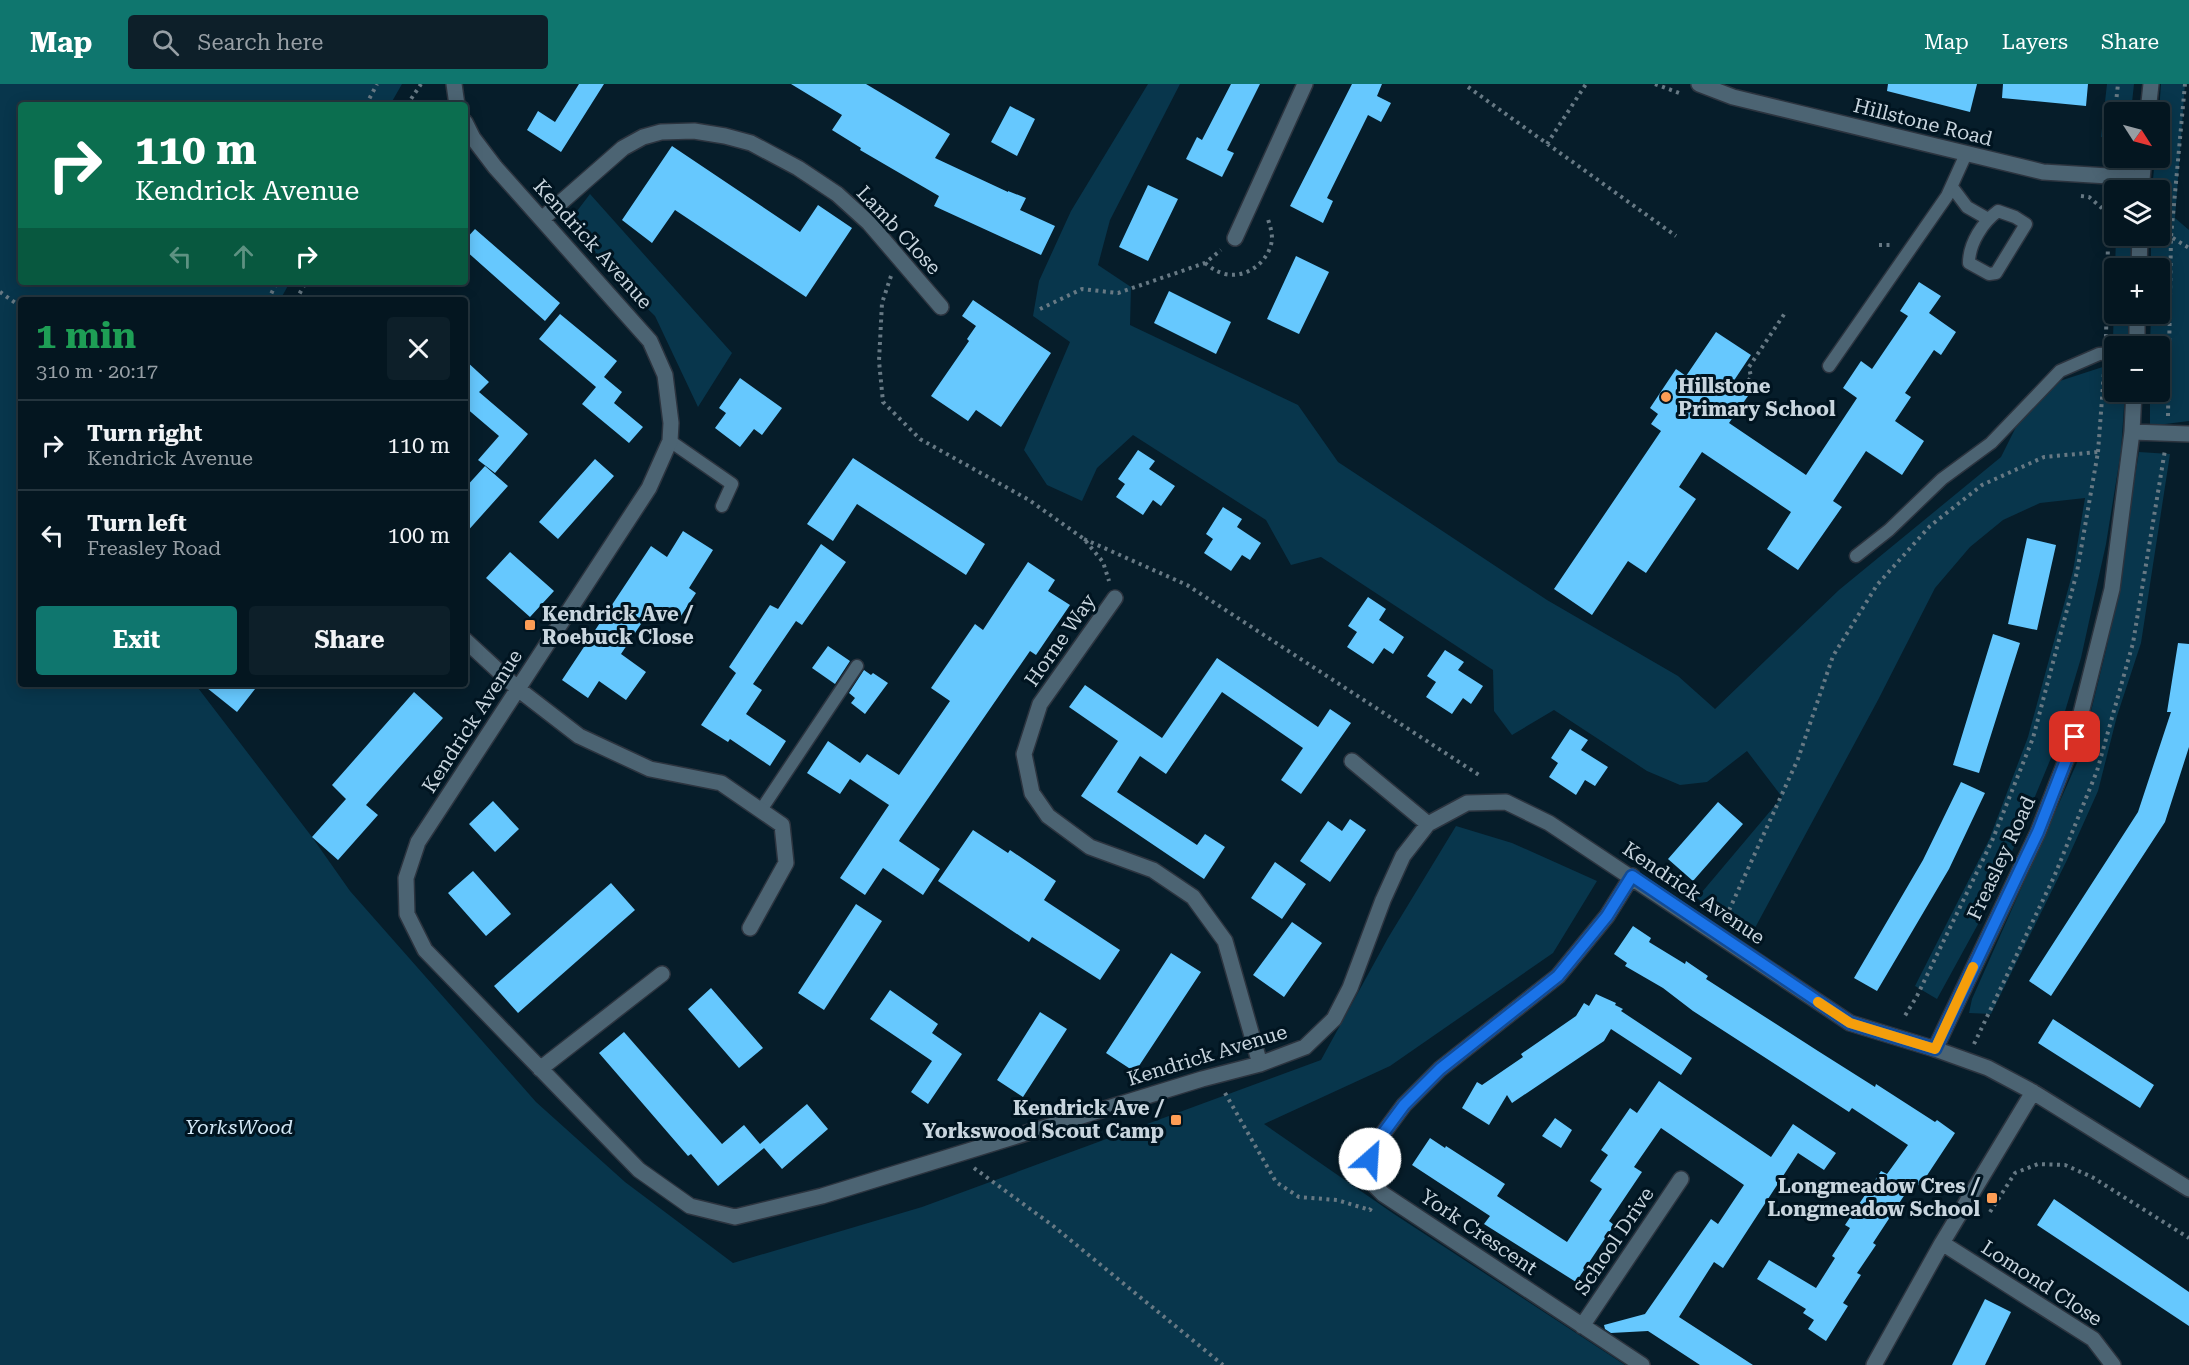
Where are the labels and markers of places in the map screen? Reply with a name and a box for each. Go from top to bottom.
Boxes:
place label: Hillstone Primary School [1678,374,1836,421]
marker: Hillstone Primary School [1659,390,1673,404]
place label: Kendrick Ave / Roebuck Close [542,602,694,649]
marker: Kendrick Ave / Roebuck Close [523,618,537,632]
pin [2049,711,2100,762]
place label: Kendrick Ave / Yorkswood Scout Camp [923,1096,1165,1143]
marker: Kendrick Ave / Yorkswood Scout Camp [1169,1113,1183,1127]
place label: Longmeadow Cres / Longmeadow School [1767,1174,1981,1221]
marker: Longmeadow Cres / Longmeadow School [1985,1191,1999,1205]

